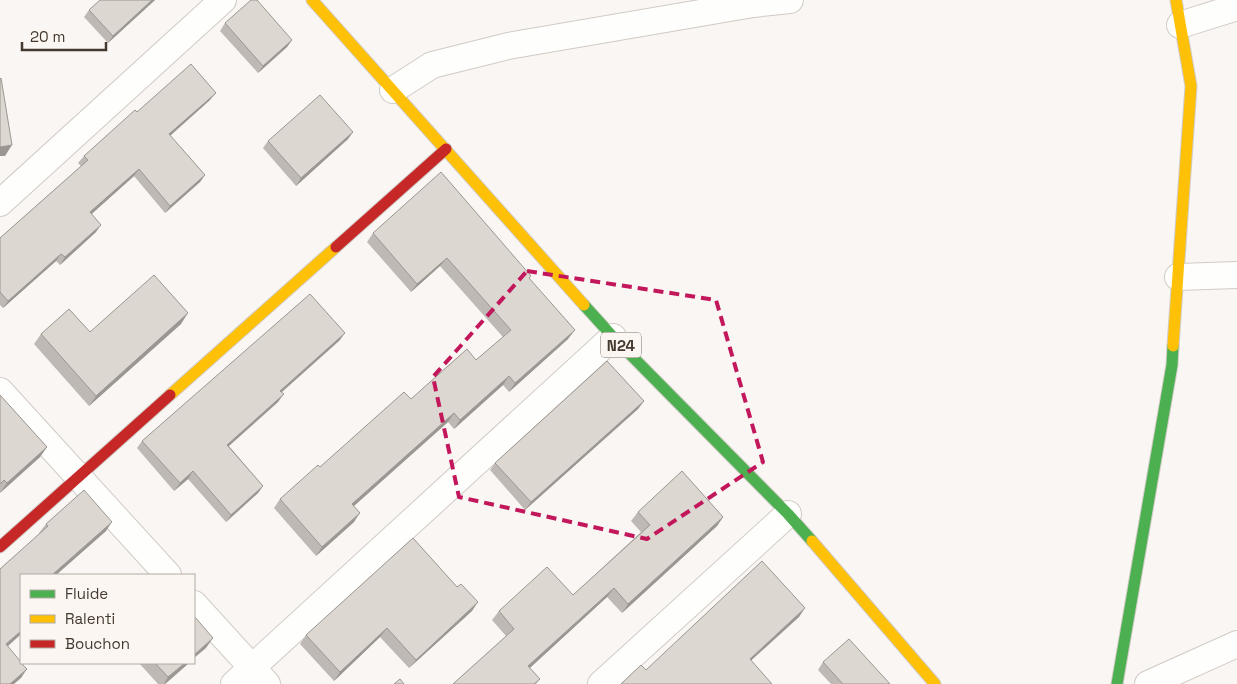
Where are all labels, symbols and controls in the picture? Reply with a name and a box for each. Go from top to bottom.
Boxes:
scale bar [22,20,106,52]
text: 20 m [30,27,65,46]
road number: N24 [601,332,641,358]
legend [20,574,195,664]
text: Fluide [65,584,108,603]
text: Ralenti [65,609,115,628]
text: Bouchon [65,634,130,653]

